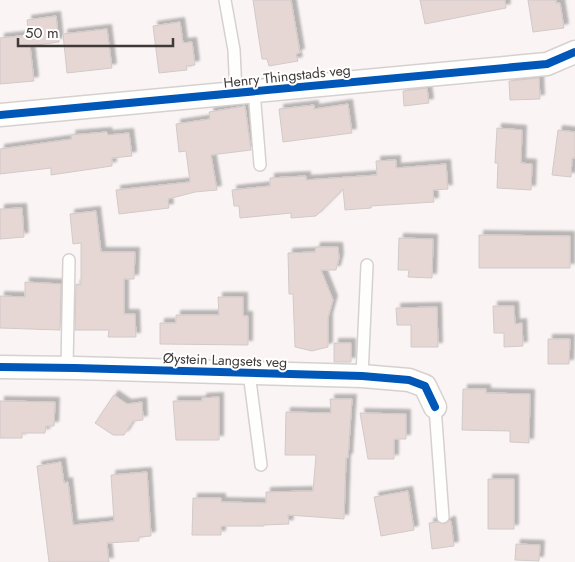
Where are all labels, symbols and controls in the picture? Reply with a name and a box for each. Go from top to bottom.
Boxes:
scale bar [18,15,172,47]
text: 50 m [25,22,59,44]
street label: Henry Thingstads veg [222,59,352,93]
street label: Øystein Langsets veg [162,348,288,372]

